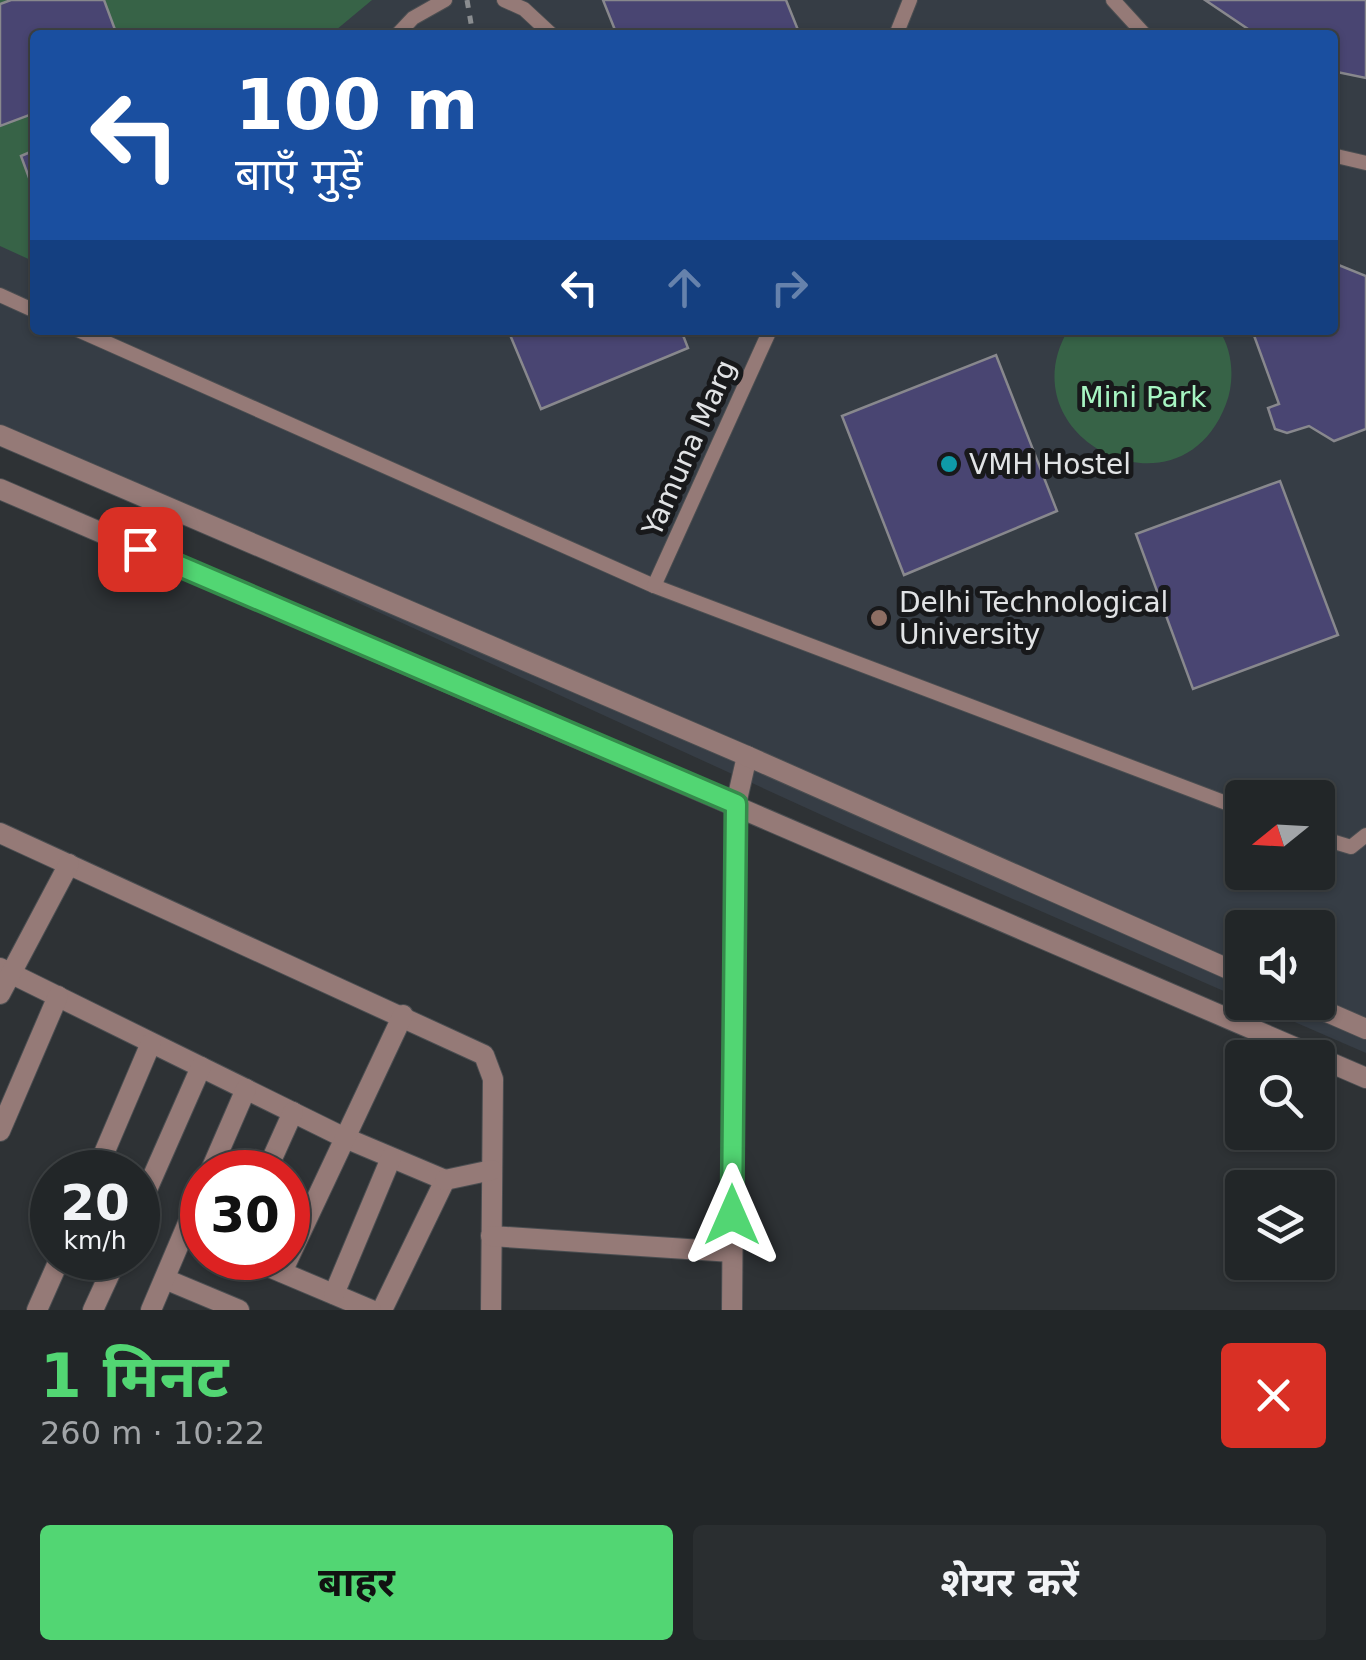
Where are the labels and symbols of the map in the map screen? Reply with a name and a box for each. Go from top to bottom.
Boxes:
street label: Yamuna Marg [635,355,743,542]
park label: Mini Park [1080,381,1207,414]
place label: VMH Hostel [969,448,1131,481]
marker: VMH Hostel [938,453,960,475]
pin [98,507,183,592]
place label: Delhi Technological University [899,586,1168,651]
marker: Delhi Technological University [868,607,890,629]
north arrow [1225,780,1335,890]
speed limit sign: 30 [180,1150,310,1280]
position arrow [680,1163,784,1267]

